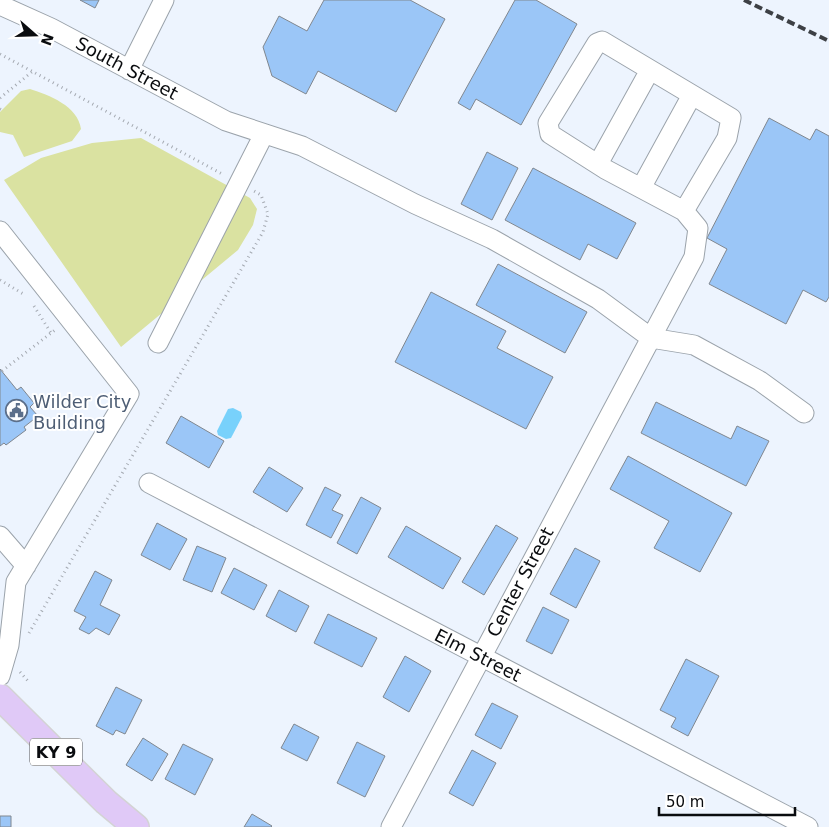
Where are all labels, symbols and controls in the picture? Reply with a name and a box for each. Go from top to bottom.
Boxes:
north arrow [10,10,60,60]
text: N [38,31,57,48]
street label: South Street [72,32,182,104]
place label: Wilder City Building [33,391,132,433]
public building icon: Wilder City Building [5,399,29,423]
street label: Center Street [482,524,558,640]
street label: Elm Street [431,624,525,686]
road number: KY 9 [30,739,82,766]
scale bar [659,784,795,816]
text: 50 m [666,793,704,811]

